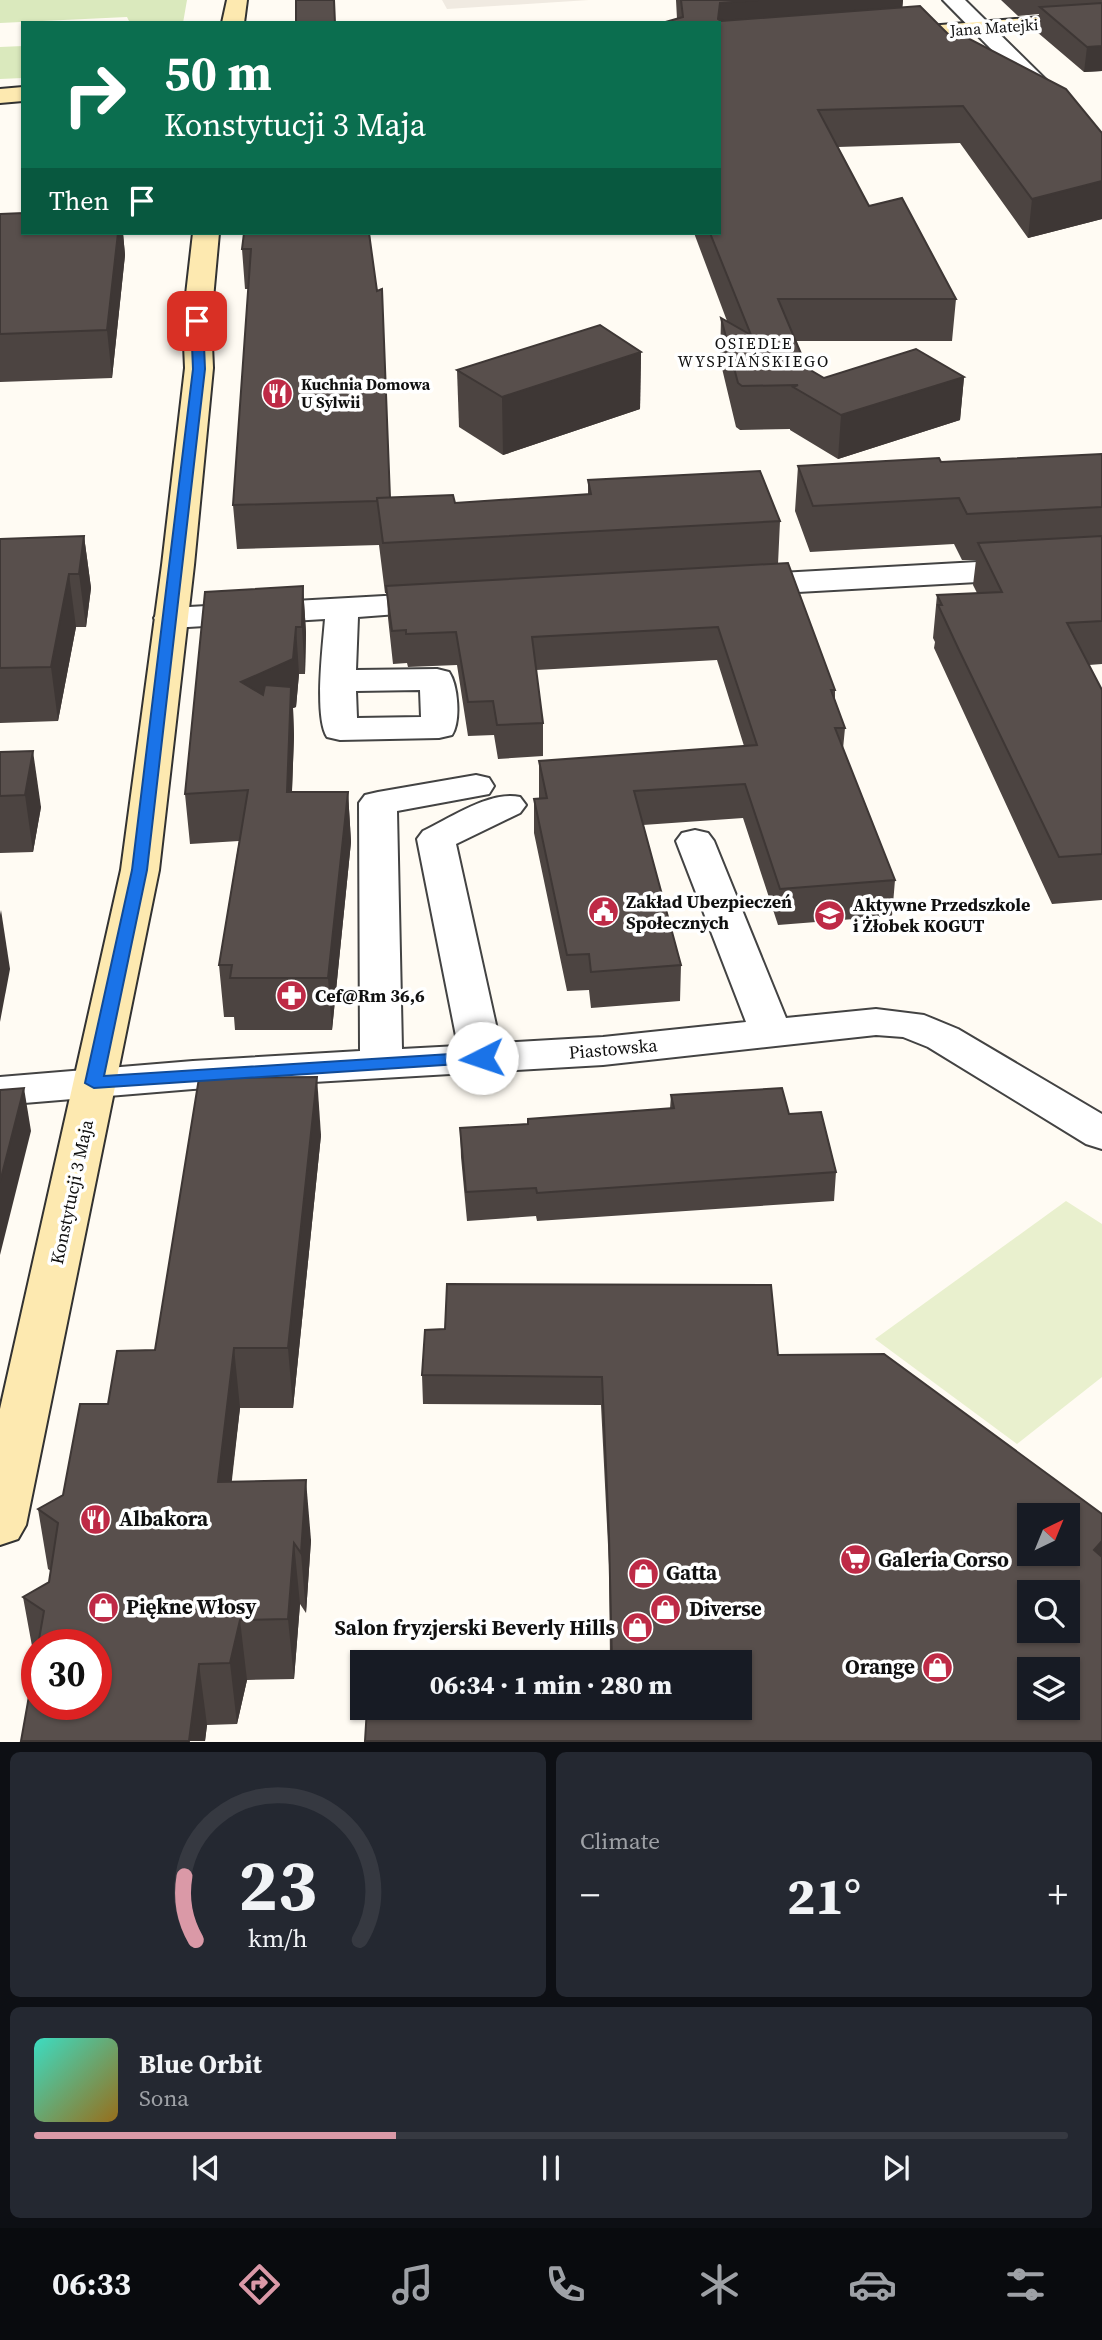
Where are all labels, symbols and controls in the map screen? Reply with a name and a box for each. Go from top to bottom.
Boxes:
street label: Jana Matejki [948,13,1039,41]
text: 50 m [164,39,272,106]
icon: right [49,49,140,140]
text: Konstytucji 3 Maja [164,103,426,147]
icon: arrive [123,182,161,220]
text: Then [49,183,109,219]
pin [167,291,227,351]
icon: arrive [178,302,216,340]
district label: OSIEDLE WYSPIAŃSKIEGO [678,332,830,372]
place label: Kuchnia Domowa U Sylwii [301,373,431,413]
restaurant icon: Kuchnia Domowa U Sylwii [261,376,295,410]
place label: Zakład Ubezpieczeń Społecznych [626,889,792,935]
place label: Aktywne Przedszkole i Żłobek KOGUT [853,892,1031,938]
public building icon: Zakład Ubezpieczeń Społecznych [586,895,620,929]
school or university icon: Aktywne Przedszkole i Żłobek KOGUT [813,898,847,932]
pharmacy icon: Cef@Rm 36,6 [275,979,309,1013]
place label: Cef@Rm 36,6 [315,983,425,1008]
position arrow [445,1021,519,1095]
street label: Piastowska [567,1032,659,1065]
street label: Konstytucji 3 Maja [44,1116,99,1267]
restaurant icon: Albakora [79,1502,113,1536]
north arrow [1017,1503,1080,1566]
map controls [1017,1503,1080,1720]
place label: Albakora [119,1504,209,1533]
supermarket icon: Galeria Corso [838,1543,872,1577]
place label: Galeria Corso [878,1545,1009,1574]
shop icon: Gatta [626,1556,660,1590]
place label: Gatta [666,1558,718,1587]
button: search [1017,1580,1080,1643]
shop icon: Piękne Włosy [86,1590,120,1624]
place label: Piękne Włosy [126,1592,257,1621]
shop icon: Diverse [649,1592,683,1626]
place label: Diverse [689,1594,762,1623]
shop icon: Salon fryzjerski Beverly Hills [621,1611,655,1645]
place label: Salon fryzjerski Beverly Hills [334,1613,615,1642]
speed limit sign: 30 [21,1629,112,1720]
shop icon: Orange [921,1650,955,1684]
place label: Orange [845,1652,915,1681]
button: layers [1017,1657,1080,1720]
text: 06:34 · 1 min · 280 m [430,1667,672,1703]
text: Climate [580,1825,660,1857]
text: 23 [239,1836,317,1935]
text: 21° [787,1860,861,1931]
text: − [580,1869,600,1921]
text: + [1048,1869,1068,1921]
text: km/h [248,1921,308,1955]
text: Blue Orbit [139,2046,262,2082]
text: Sona [139,2082,189,2114]
icon: previous [187,2149,225,2187]
icon: pause [532,2149,570,2187]
icon: next [877,2149,915,2187]
icon: directions [235,2260,284,2309]
icon: music [388,2260,437,2309]
icon: phone [541,2260,590,2309]
icon: climate [695,2260,744,2309]
icon: car [848,2260,897,2309]
icon: filters [1001,2260,1050,2309]
text: 06:33 [52,2262,131,2306]

